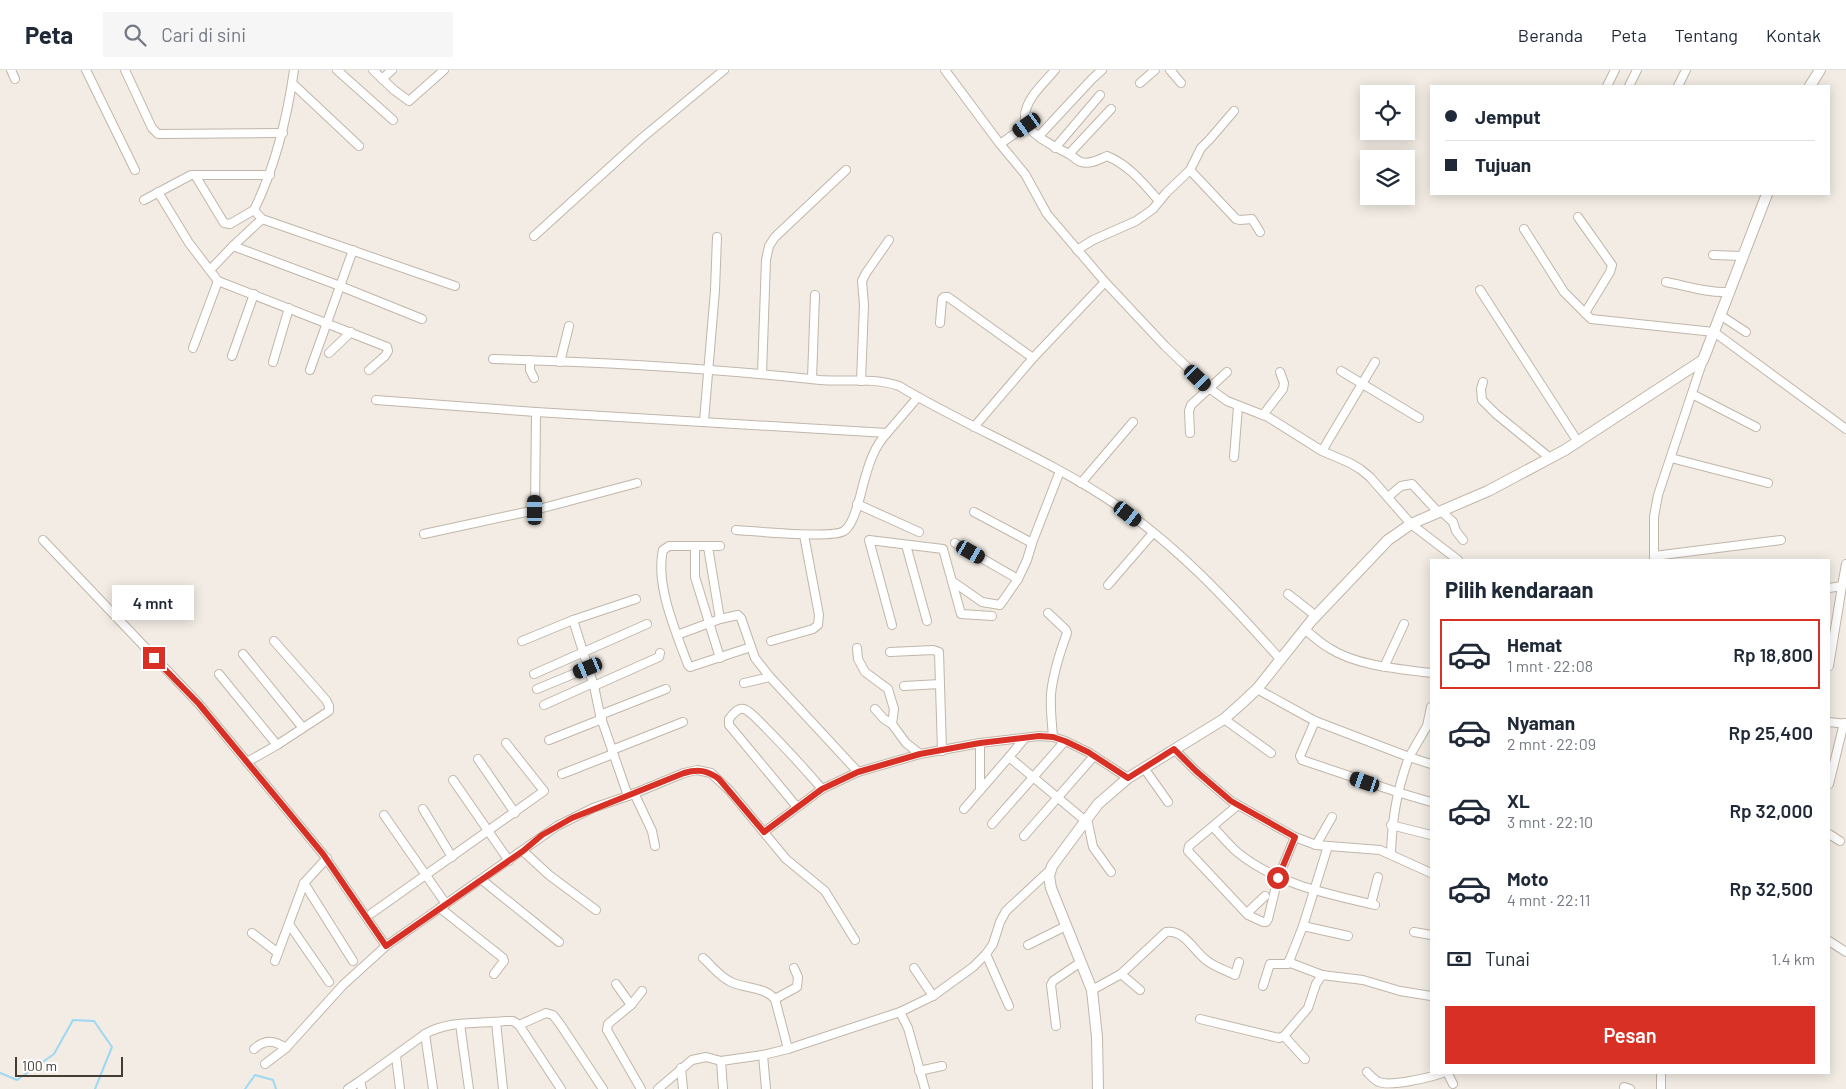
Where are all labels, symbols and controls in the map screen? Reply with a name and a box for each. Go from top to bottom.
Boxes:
search box [103,12,453,57]
text: Peta [25,20,73,49]
icon: search [121,21,149,49]
text: Cari di sini [161,23,246,46]
text: Beranda [1518,24,1583,46]
text: Peta [1611,24,1647,46]
text: Tentang [1675,24,1738,46]
text: Kontak [1766,24,1821,46]
map controls [1360,85,1415,205]
button: locate [1360,85,1415,140]
text: Jemput [1475,105,1541,128]
car [1010,110,1043,140]
button: layers [1360,150,1415,205]
text: Tujuan [1475,153,1531,176]
car [1182,362,1214,394]
car [527,495,542,525]
car [1111,499,1144,529]
car [954,538,987,566]
text: Pilih kendaraan [1445,576,1593,602]
callout: 4 mnt [113,586,195,620]
text: 4 mnt [133,593,173,612]
icon: car [1447,632,1492,677]
text: Hemat [1507,633,1562,656]
text: Rp 18,800 [1733,643,1813,666]
route end [143,647,165,669]
car [571,655,604,681]
text: 1 mnt · 22:08 [1507,656,1593,675]
icon: car [1447,710,1492,755]
text: Nyaman [1507,711,1575,734]
text: Rp 25,400 [1729,721,1813,744]
text: 2 mnt · 22:09 [1507,734,1596,753]
car [1348,770,1381,794]
icon: car [1447,788,1492,833]
text: XL [1507,789,1530,812]
text: Rp 32,000 [1729,799,1813,822]
text: 3 mnt · 22:10 [1507,812,1593,831]
icon: car [1447,866,1492,911]
route start [1267,867,1289,889]
text: Moto [1507,867,1549,890]
text: Rp 32,500 [1730,877,1813,900]
text: 4 mnt · 22:11 [1507,890,1590,909]
icon: cash [1445,945,1473,973]
text: Tunai [1485,947,1530,970]
text: 1.4 km [1772,949,1815,968]
button: Pesan [1445,1006,1815,1064]
scale bar [15,1054,122,1077]
text: 100 m [22,1057,57,1074]

